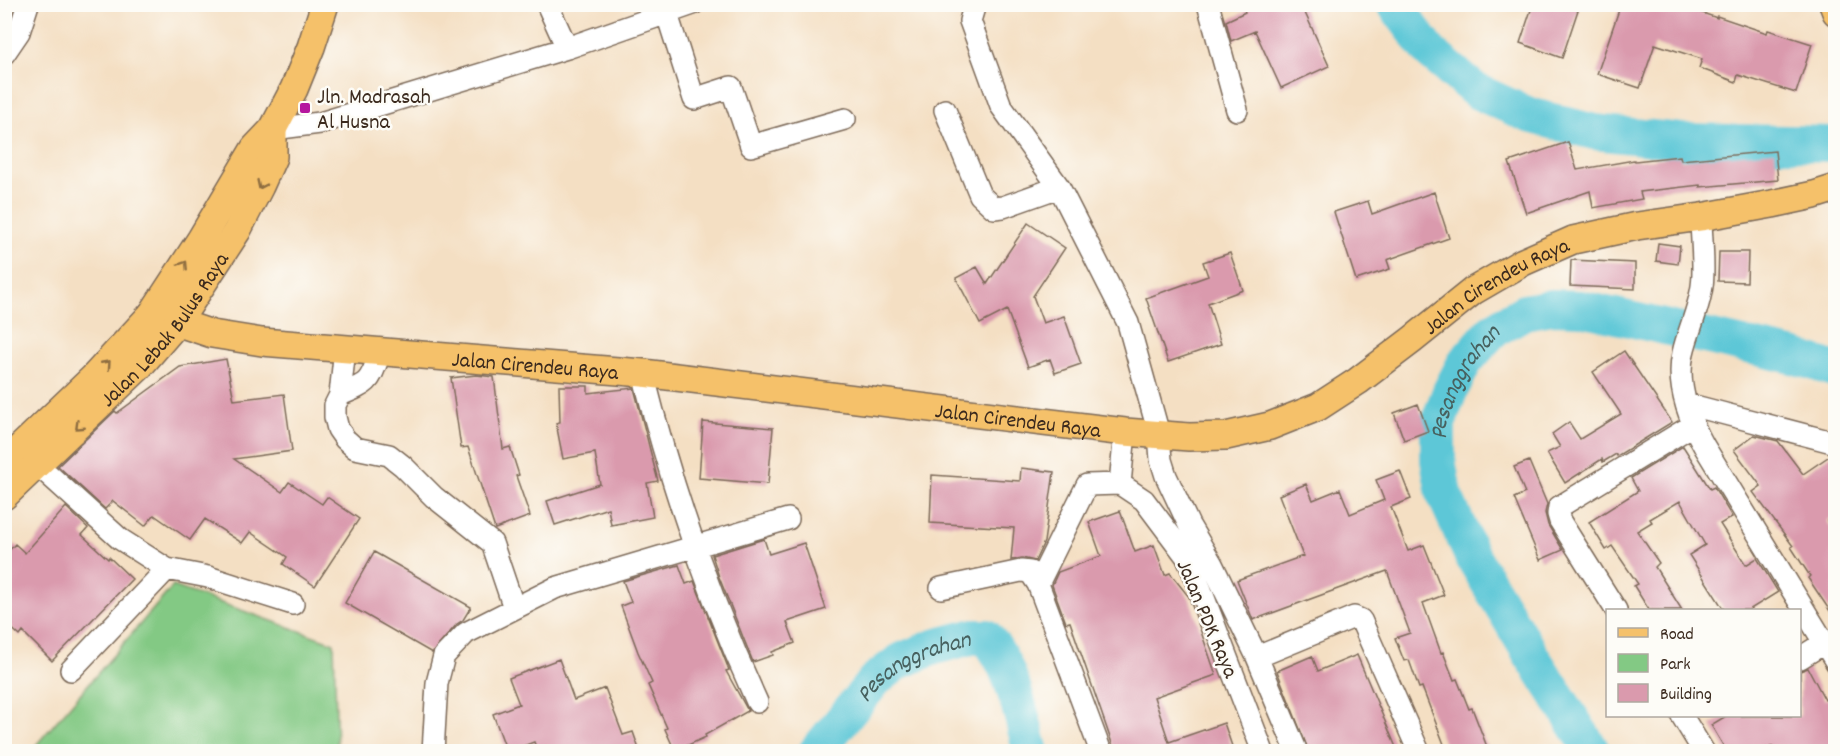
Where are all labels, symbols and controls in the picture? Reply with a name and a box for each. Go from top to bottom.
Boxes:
place label: Jln. Madrasah Al Husna [317,83,431,139]
marker: Jln. Madrasah Al Husna [298,101,312,115]
one-way arrow [256,178,268,189]
street label: Jalan Cirendeu Raya [1418,231,1575,344]
street label: Jalan Lebak Bulus Raya [94,247,238,415]
one-way arrow [177,260,188,271]
water label: Pesanggrahan [1423,318,1511,439]
street label: Jalan Cirendeu Raya [450,346,620,390]
one-way arrow [99,360,110,371]
street label: Jalan Cirendeu Raya [933,397,1103,448]
one-way arrow [75,419,85,430]
street label: Jalan PDK Raya [1167,555,1245,684]
legend [1606,609,1801,717]
text: Road [1660,623,1694,648]
water label: Pesanggrahan [849,624,976,711]
text: Park [1660,653,1691,678]
text: Building [1660,683,1712,708]

